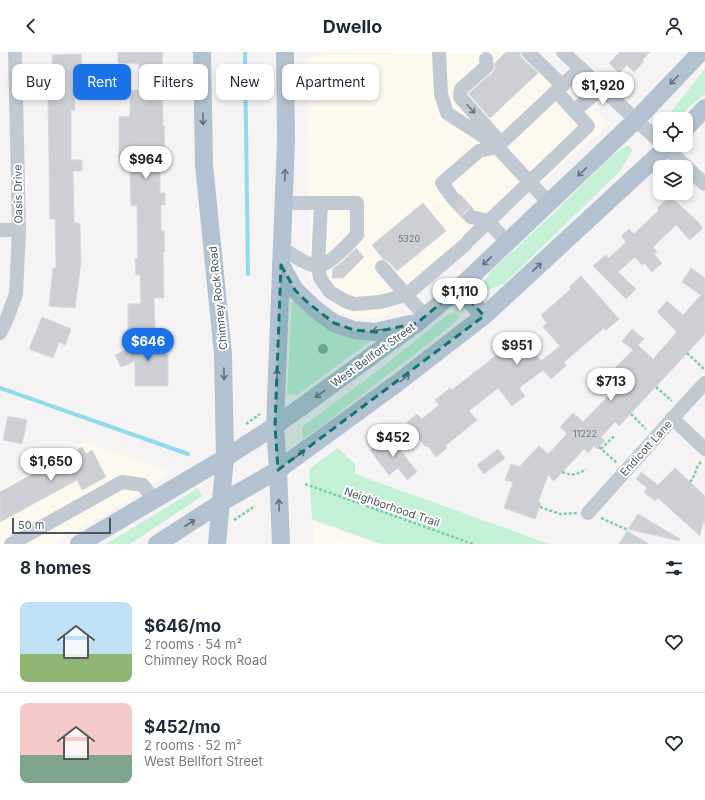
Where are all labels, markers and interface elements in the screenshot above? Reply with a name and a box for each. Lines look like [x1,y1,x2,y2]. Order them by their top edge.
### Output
icon: back [20,15,42,37]
icon: person [663,15,685,37]
text: Dwello [323,16,382,37]
chip: Buy [12,64,65,100]
chip: Rent [73,64,131,100]
chip: Filters [139,64,208,100]
chip: New [216,64,274,100]
chip: Apartment [282,64,379,100]
pin: $1,920 [570,72,636,106]
one-way arrow [669,75,679,85]
text: $1,920 [581,77,625,93]
one-way arrow [466,104,475,115]
one-way arrow [199,112,207,125]
map controls [653,112,693,200]
button: locate [653,112,693,152]
pin: $964 [122,146,170,180]
text: $964 [129,151,163,167]
button: layers [653,160,693,200]
street label: Oasis Drive [10,164,26,224]
one-way arrow [577,167,587,176]
one-way arrow [281,169,289,182]
house number: 5320 [398,233,420,244]
street label: Chimney Rock Road [206,245,230,351]
one-way arrow [482,256,492,266]
one-way arrow [532,263,542,272]
pin: $1,110 [427,278,493,312]
text: $1,110 [441,283,479,299]
street label: West Bellfort Street [328,320,418,390]
one-way arrow [372,327,385,334]
pin: $646 [124,328,172,362]
pin: $951 [493,332,541,366]
text: $646 [131,333,165,349]
text: $951 [502,337,532,353]
one-way arrow [220,367,228,380]
pin: $713 [587,368,635,402]
one-way arrow [273,369,281,382]
one-way arrow [400,373,411,382]
text: $713 [596,373,626,389]
one-way arrow [314,390,325,398]
street label: Endicott Lane [617,417,675,479]
pin: $452 [369,424,417,458]
house number: 11222 [573,428,597,439]
text: $452 [376,429,410,445]
pin: $1,650 [18,448,84,482]
one-way arrow [294,450,305,458]
text: $1,650 [29,453,73,469]
street label: Neighborhood Trail [342,484,442,530]
one-way arrow [276,499,283,512]
scale bar [12,516,111,535]
text: 50 m [18,518,44,532]
one-way arrow [184,519,195,527]
icon: filters [663,557,685,579]
text: 8 homes [20,558,91,578]
text: $646/mo [144,616,221,636]
icon: home [52,618,100,666]
icon: heart [663,631,685,653]
text: 2 rooms · 54 m² [144,636,242,652]
text: Chimney Rock Road [144,652,267,668]
text: $452/mo [144,717,221,737]
icon: home [52,719,100,767]
icon: heart [663,732,685,754]
text: 2 rooms · 52 m² [144,737,242,753]
text: West Bellfort Street [144,753,263,769]

